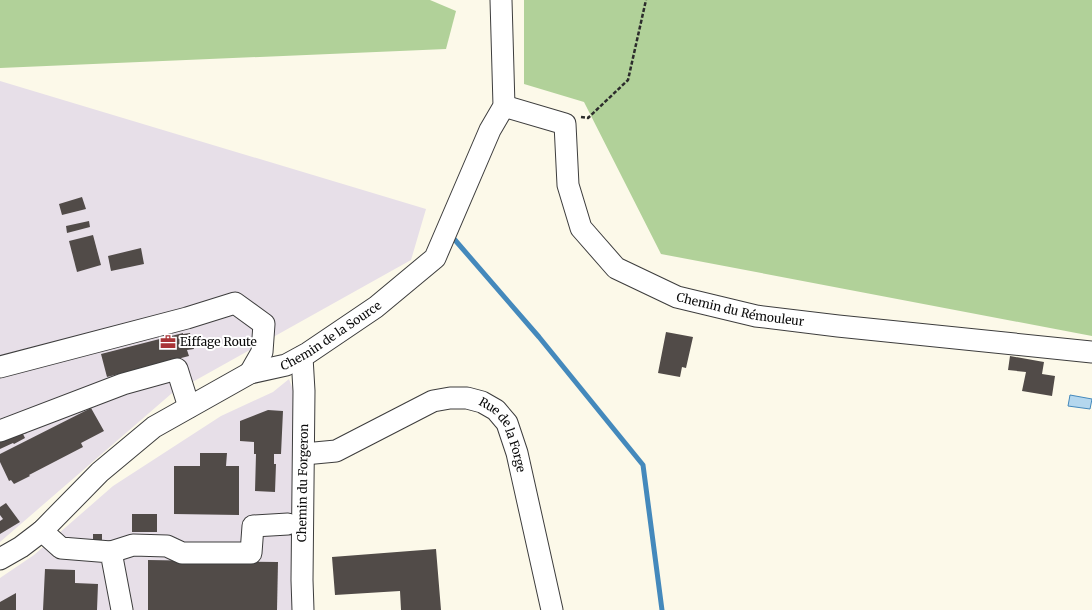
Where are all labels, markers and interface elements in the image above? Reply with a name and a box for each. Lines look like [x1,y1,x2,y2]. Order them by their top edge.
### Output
street label: Chemin du Rémouleur [675,289,806,329]
street label: Chemin de la Source [279,298,384,373]
office icon: Eiffage Route [159,333,177,351]
place label: Eiffage Route [180,334,257,349]
street label: Rue de la Forge [476,394,529,474]
street label: Chemin du Forgeron [294,424,311,542]

